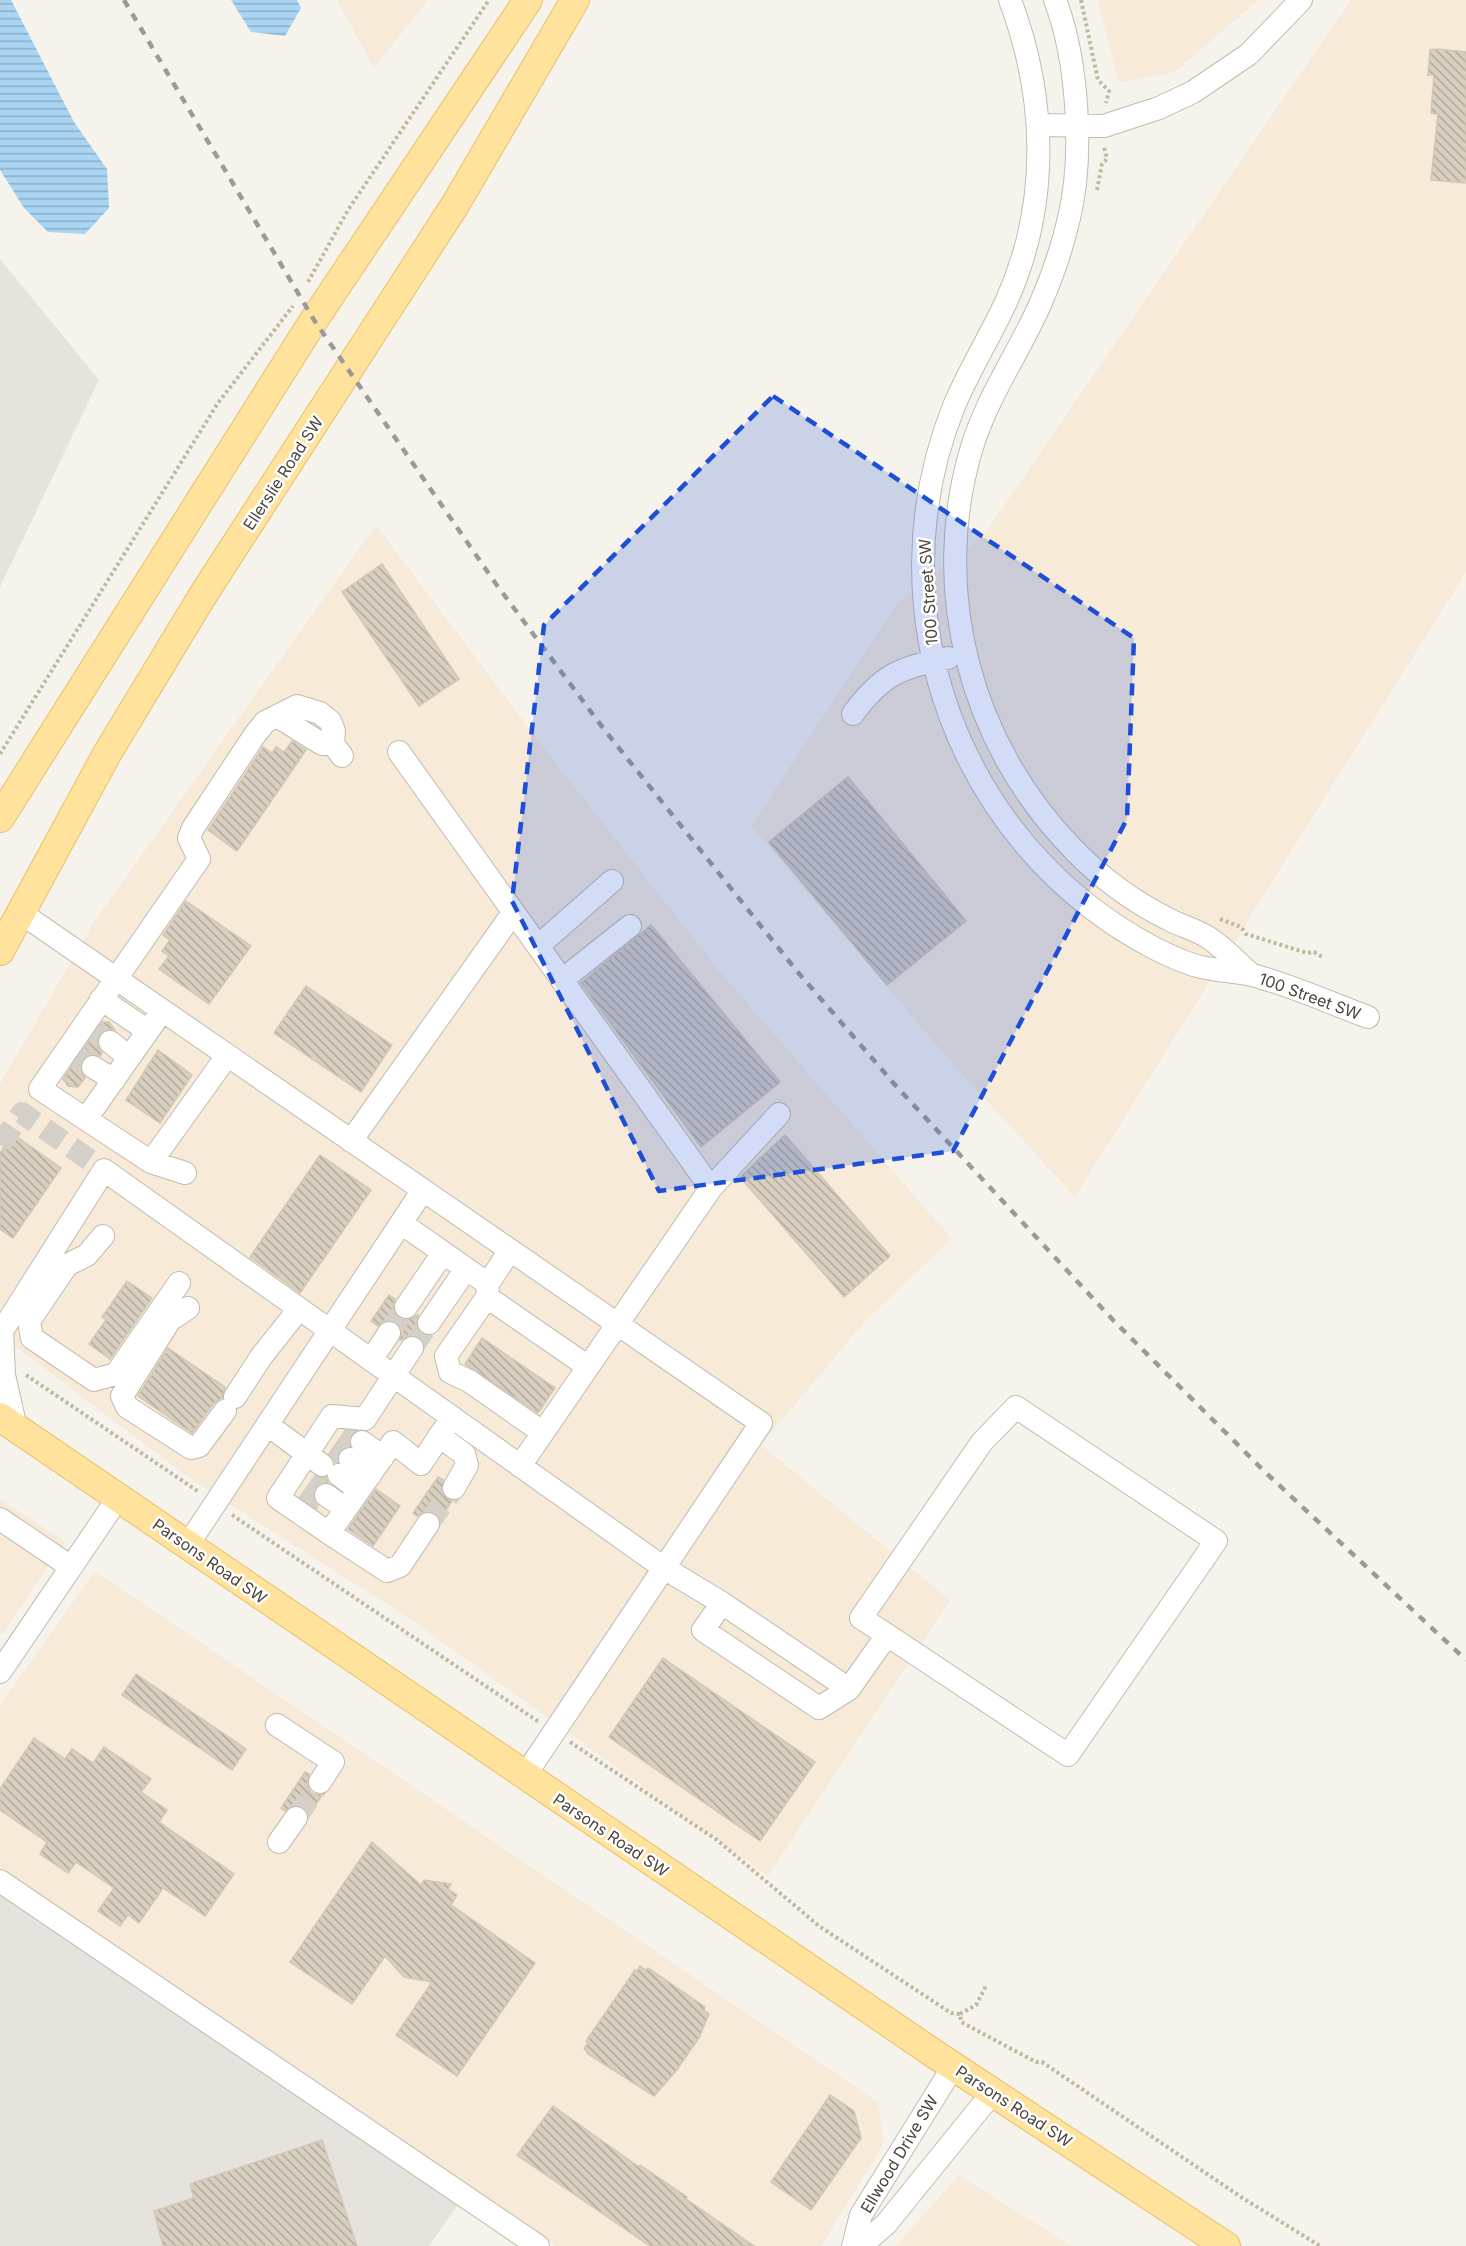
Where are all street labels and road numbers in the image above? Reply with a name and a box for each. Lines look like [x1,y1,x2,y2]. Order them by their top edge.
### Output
street label: Ellerslie Road SW [239,412,327,534]
street label: 100 Street SW [914,538,942,646]
street label: 100 Street SW [1256,968,1364,1024]
street label: Parsons Road SW [149,1514,271,1608]
street label: Parsons Road SW [550,1789,673,1881]
street label: Parsons Road SW [952,2061,1076,2151]
street label: Ellwood Drive SW [856,2091,942,2217]

